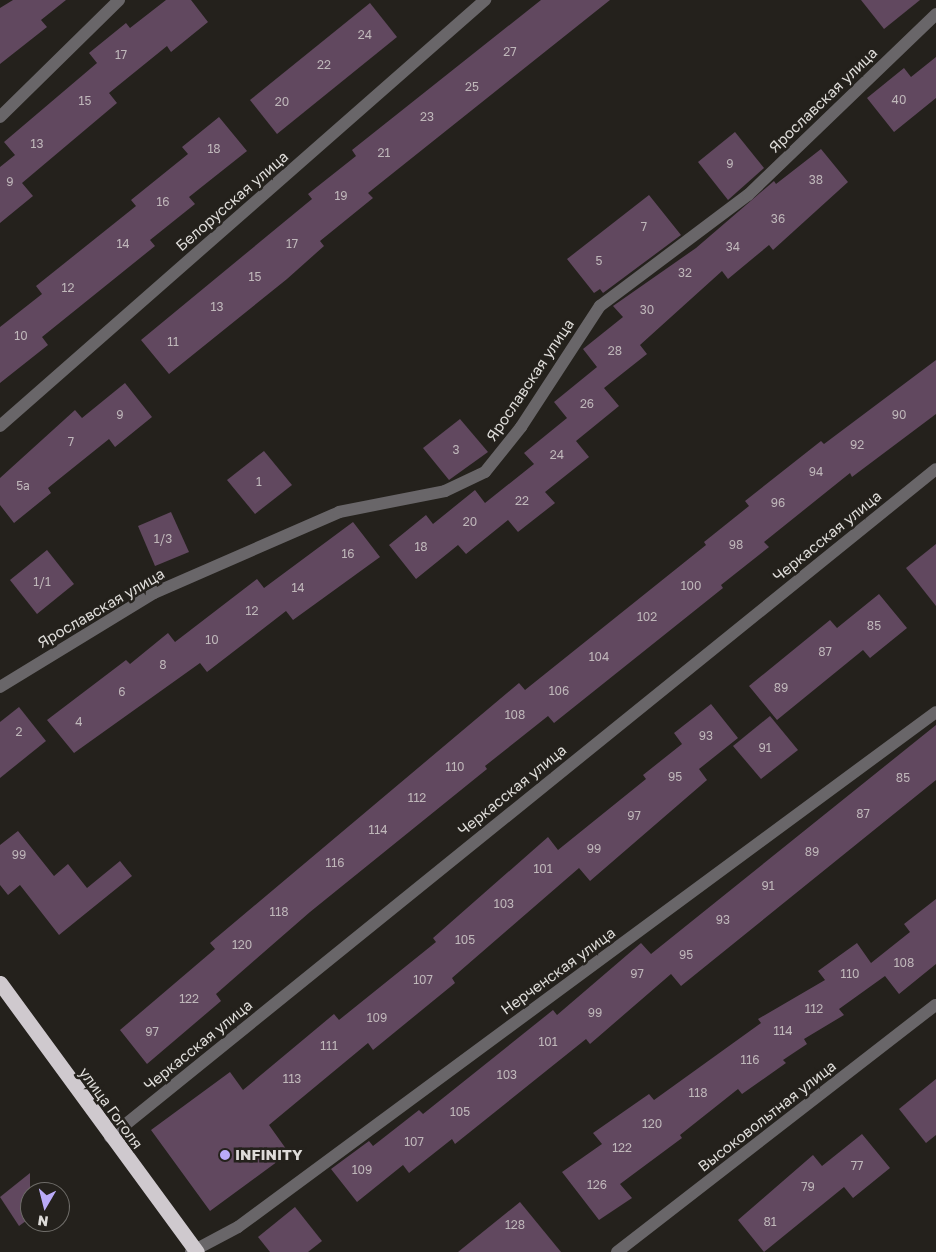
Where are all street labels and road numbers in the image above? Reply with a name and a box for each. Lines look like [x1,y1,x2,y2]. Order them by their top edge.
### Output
street label: Ярославская улица [765,44,881,156]
street label: Белорусская улица [172,147,292,255]
street label: Ярославская улица [482,315,578,445]
street label: Черкасская улица [769,487,885,585]
street label: Ярославская улица [34,564,168,652]
street label: Черкасская улица [454,741,570,839]
street label: Нерченская улица [497,923,619,1019]
street label: Черкасская улица [140,996,256,1094]
street label: Высоковольтная улица [694,1057,840,1175]
street label: улица Гоголя [75,1064,147,1152]

